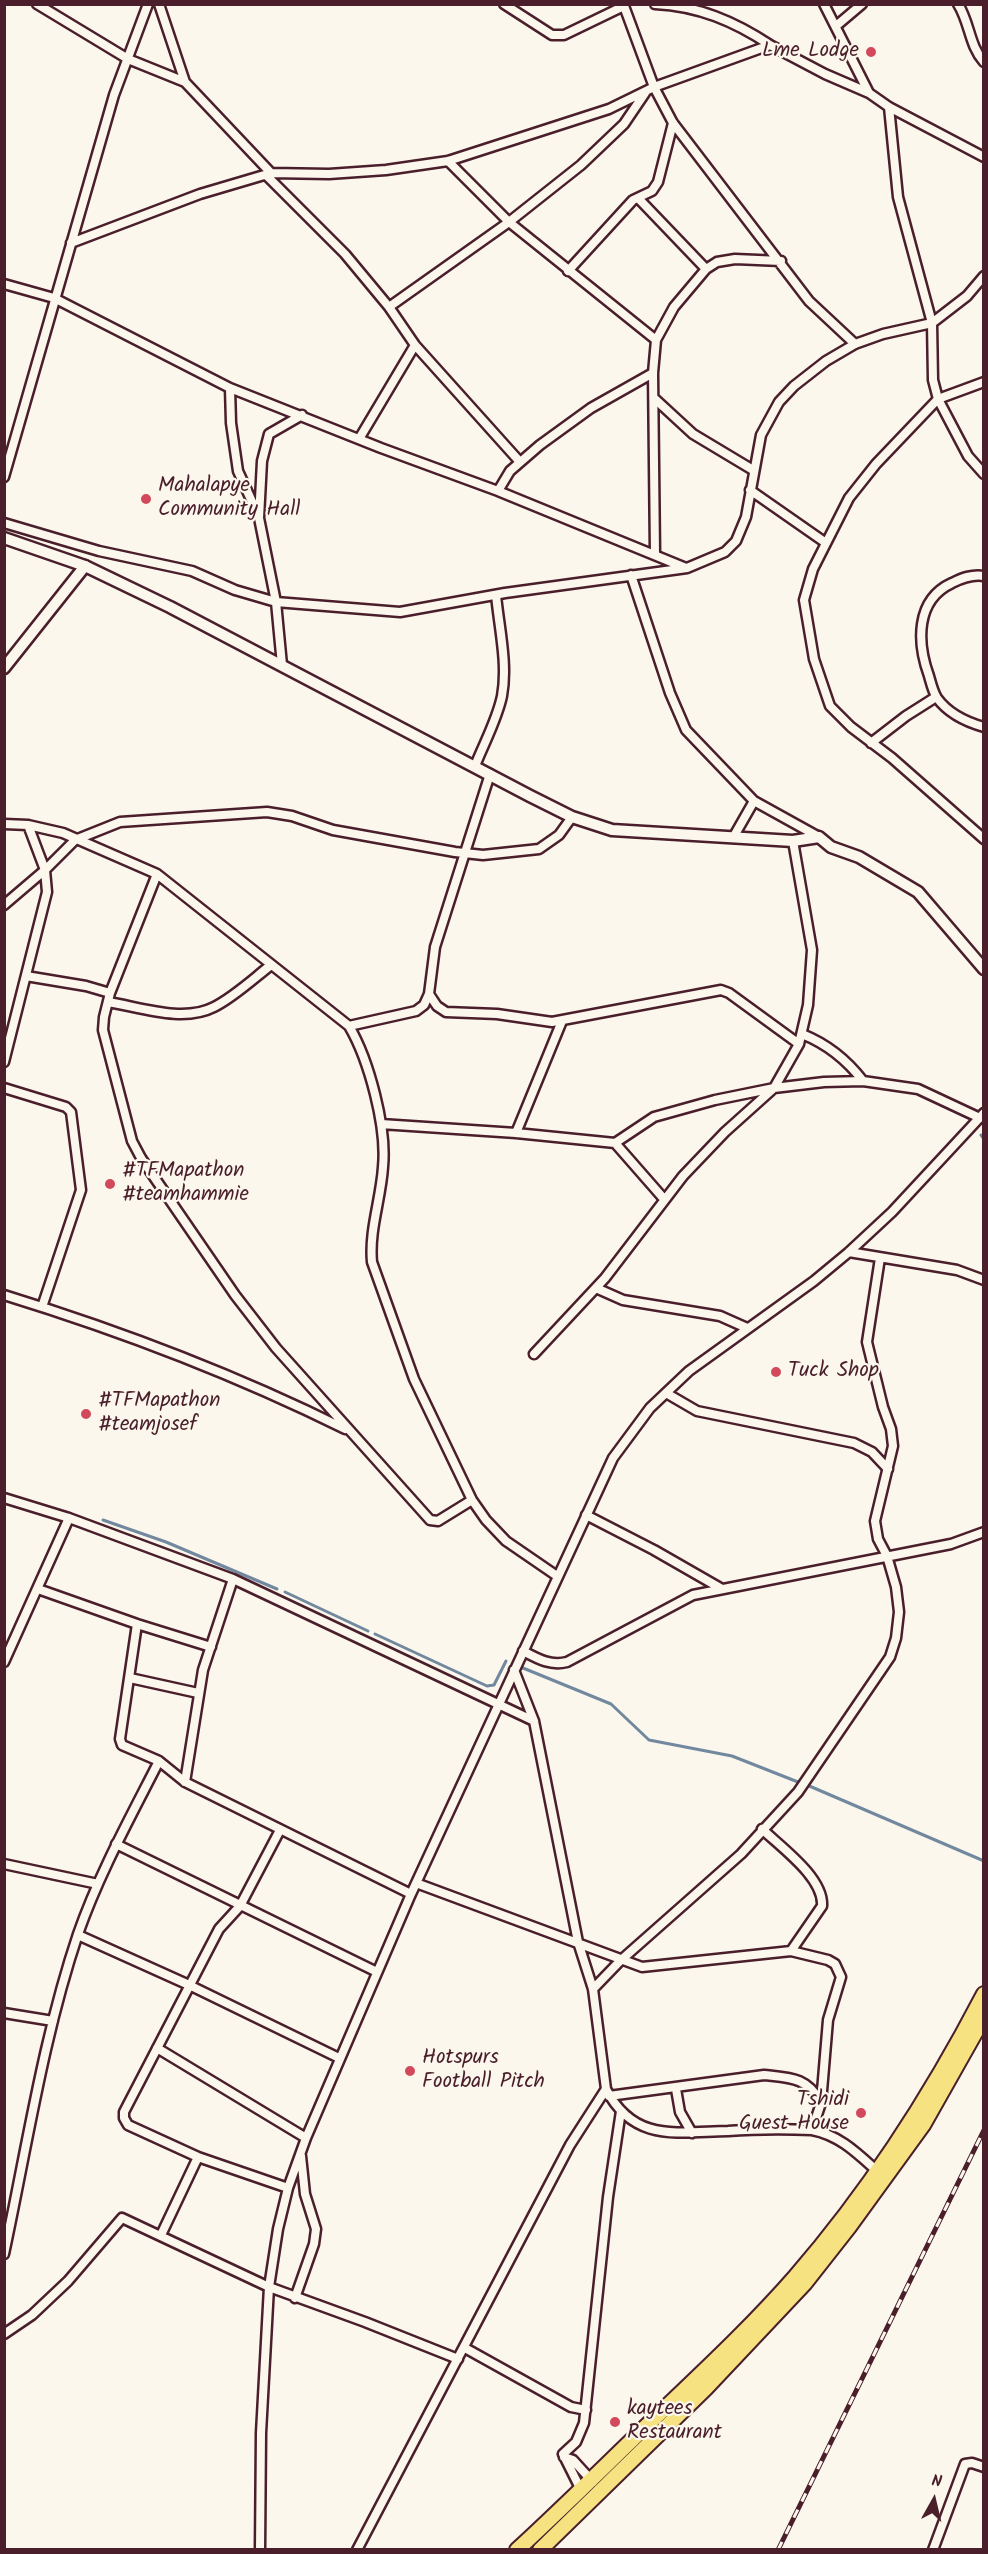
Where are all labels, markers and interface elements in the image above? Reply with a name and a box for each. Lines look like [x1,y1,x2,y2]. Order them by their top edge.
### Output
place label: Lme Lodge [762,39,859,65]
marker: Lme Lodge [864,45,878,59]
place label: Mahalapye Community Hall [158,474,300,524]
marker: Mahalapye Community Hall [139,492,153,506]
place label: #TFMapathon #teamhammie [122,1159,249,1209]
marker: #TFMapathon #teamhammie [103,1177,117,1191]
place label: Tuck Shop [788,1359,879,1385]
marker: Tuck Shop [769,1365,783,1379]
place label: #TFMapathon #teamjosef [98,1389,220,1439]
marker: #TFMapathon #teamjosef [79,1407,93,1421]
place label: Hotspurs Football Pitch [422,2046,545,2096]
marker: Hotspurs Football Pitch [403,2064,417,2078]
place label: Tshidi Guest House [739,2088,849,2138]
marker: Tshidi Guest House [854,2106,868,2120]
place label: kaytees Restaurant [627,2397,722,2447]
marker: kaytees Restaurant [608,2415,622,2429]
text: N [930,2469,943,2495]
north arrow [904,2470,964,2530]

